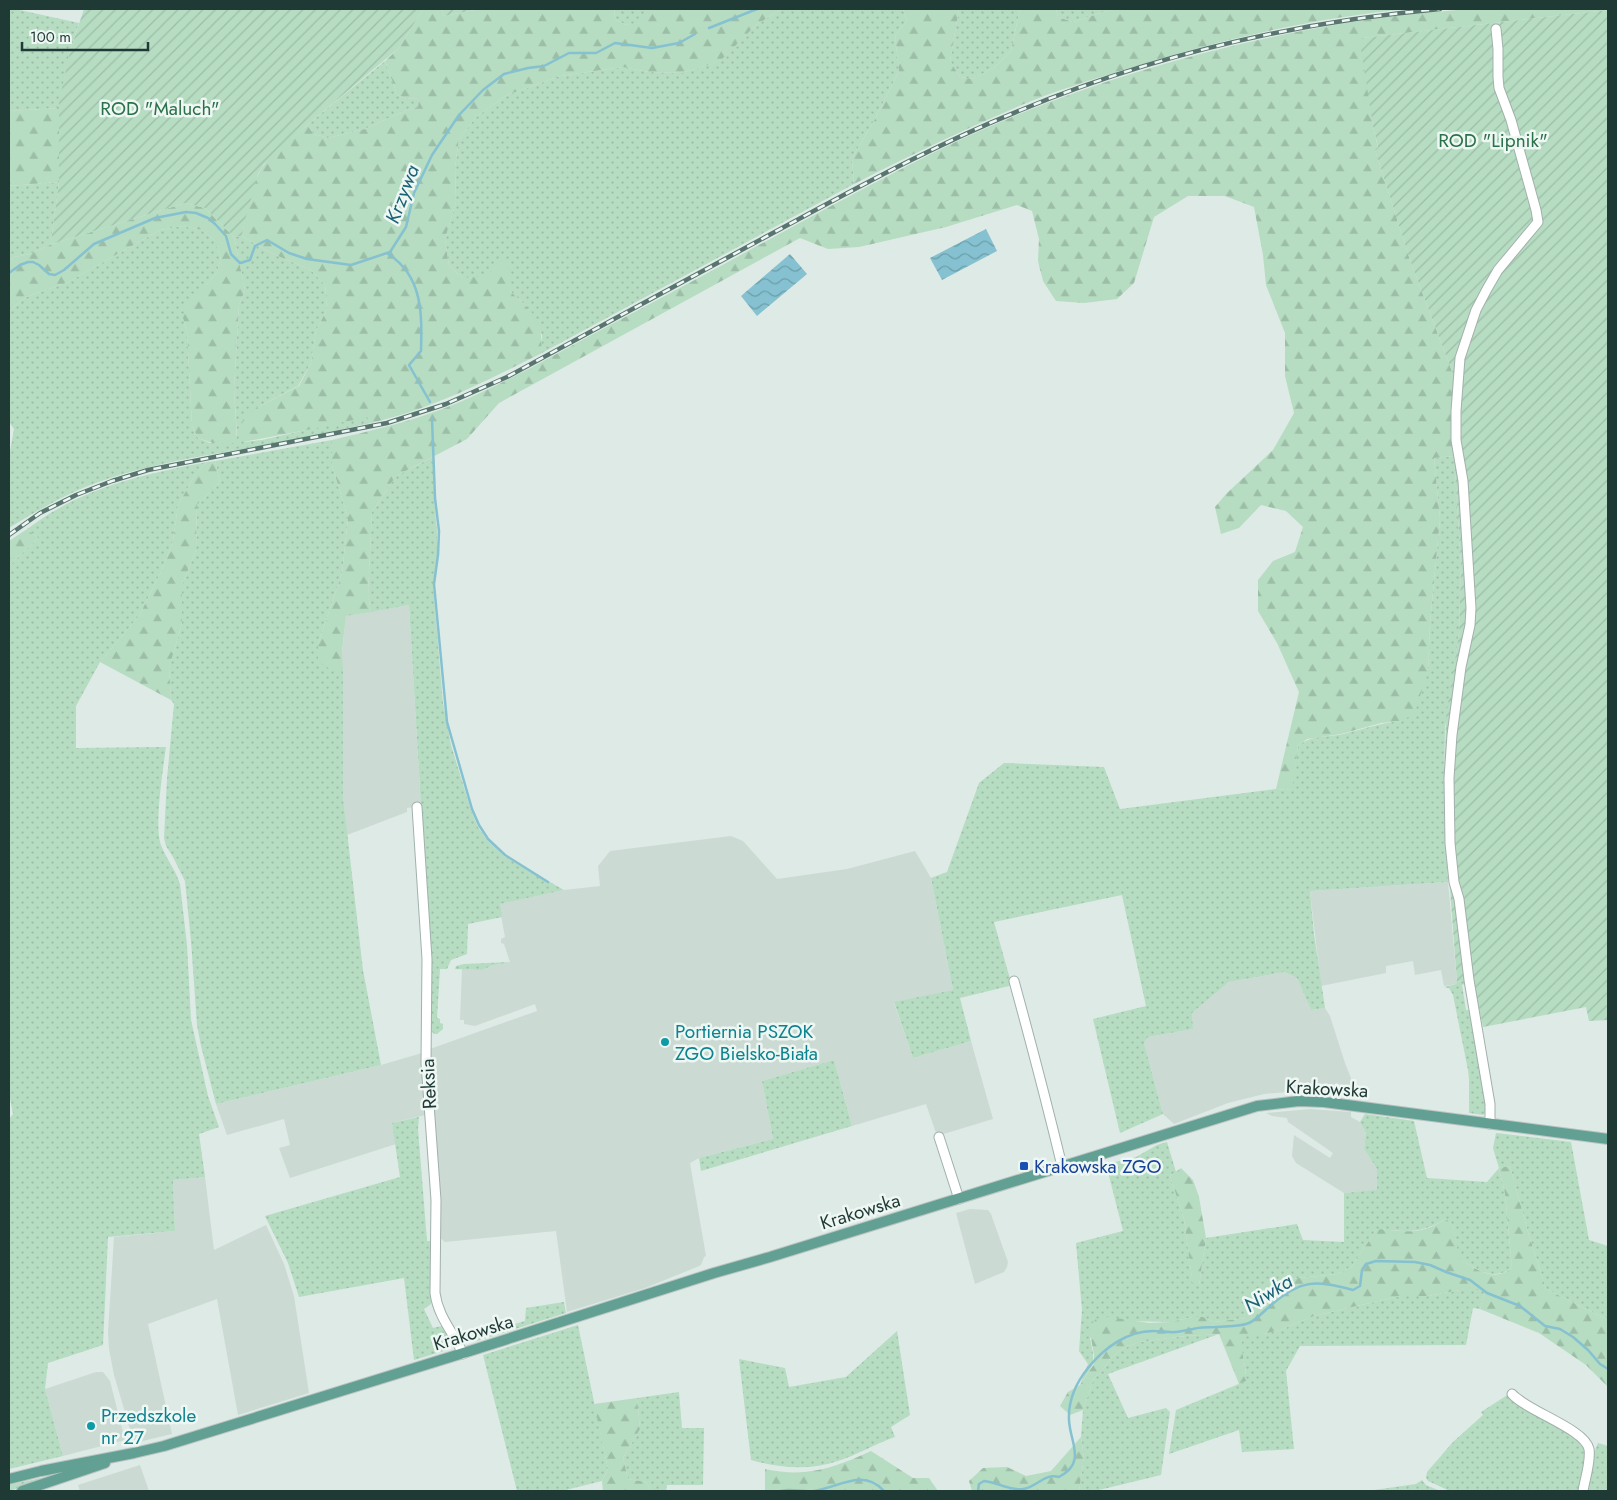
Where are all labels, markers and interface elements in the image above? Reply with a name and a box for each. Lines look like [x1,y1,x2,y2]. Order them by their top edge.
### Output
scale bar [22,20,149,52]
text: 100 m [30,26,71,48]
park label: ROD "Maluch" [100,95,220,122]
park label: ROD "Lipnik" [1438,127,1548,154]
water label: Krzywa [378,161,427,228]
place label: Portiernia PSZOK ZGO Bielsko-Biała [675,1018,818,1067]
marker: Portiernia PSZOK ZGO Bielsko-Biała [659,1036,671,1048]
street label: Reksia [414,1058,443,1110]
street label: Krakowska [1285,1073,1369,1104]
place label: Krakowska ZGO [1034,1153,1161,1180]
marker: Krakowska ZGO [1018,1160,1030,1172]
street label: Krakowska [817,1186,904,1236]
water label: Niwka [1238,1267,1298,1320]
street label: Krakowska [430,1307,517,1357]
place label: Przedszkole nr 27 [101,1402,196,1451]
marker: Przedszkole nr 27 [85,1420,97,1432]

